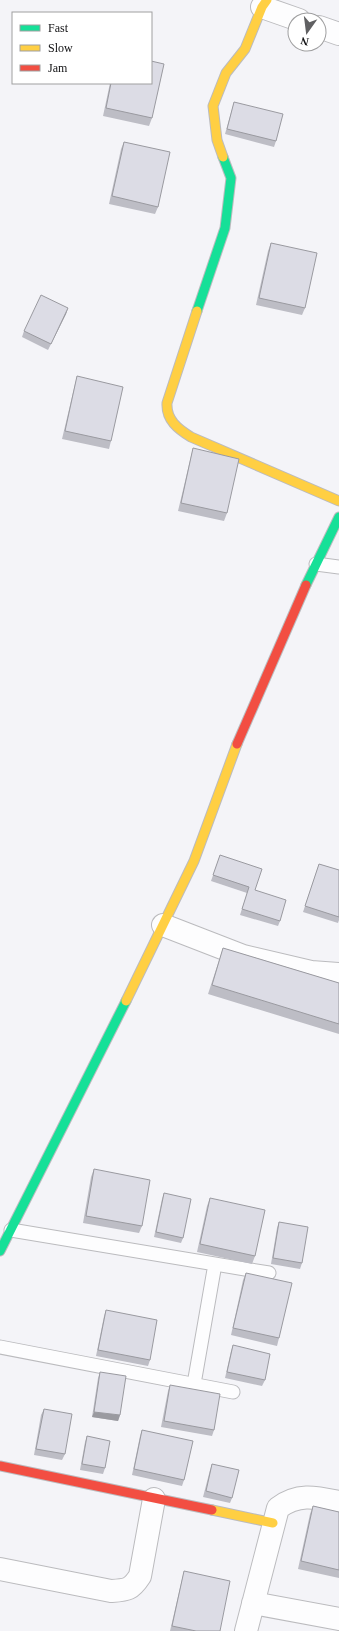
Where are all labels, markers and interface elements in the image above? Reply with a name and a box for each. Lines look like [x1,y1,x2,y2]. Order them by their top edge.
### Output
legend [12,12,152,84]
north arrow [287,12,327,52]
text: Fast [48,21,69,35]
text: N [299,35,310,48]
text: Slow [48,41,73,55]
text: Jam [48,61,68,75]

